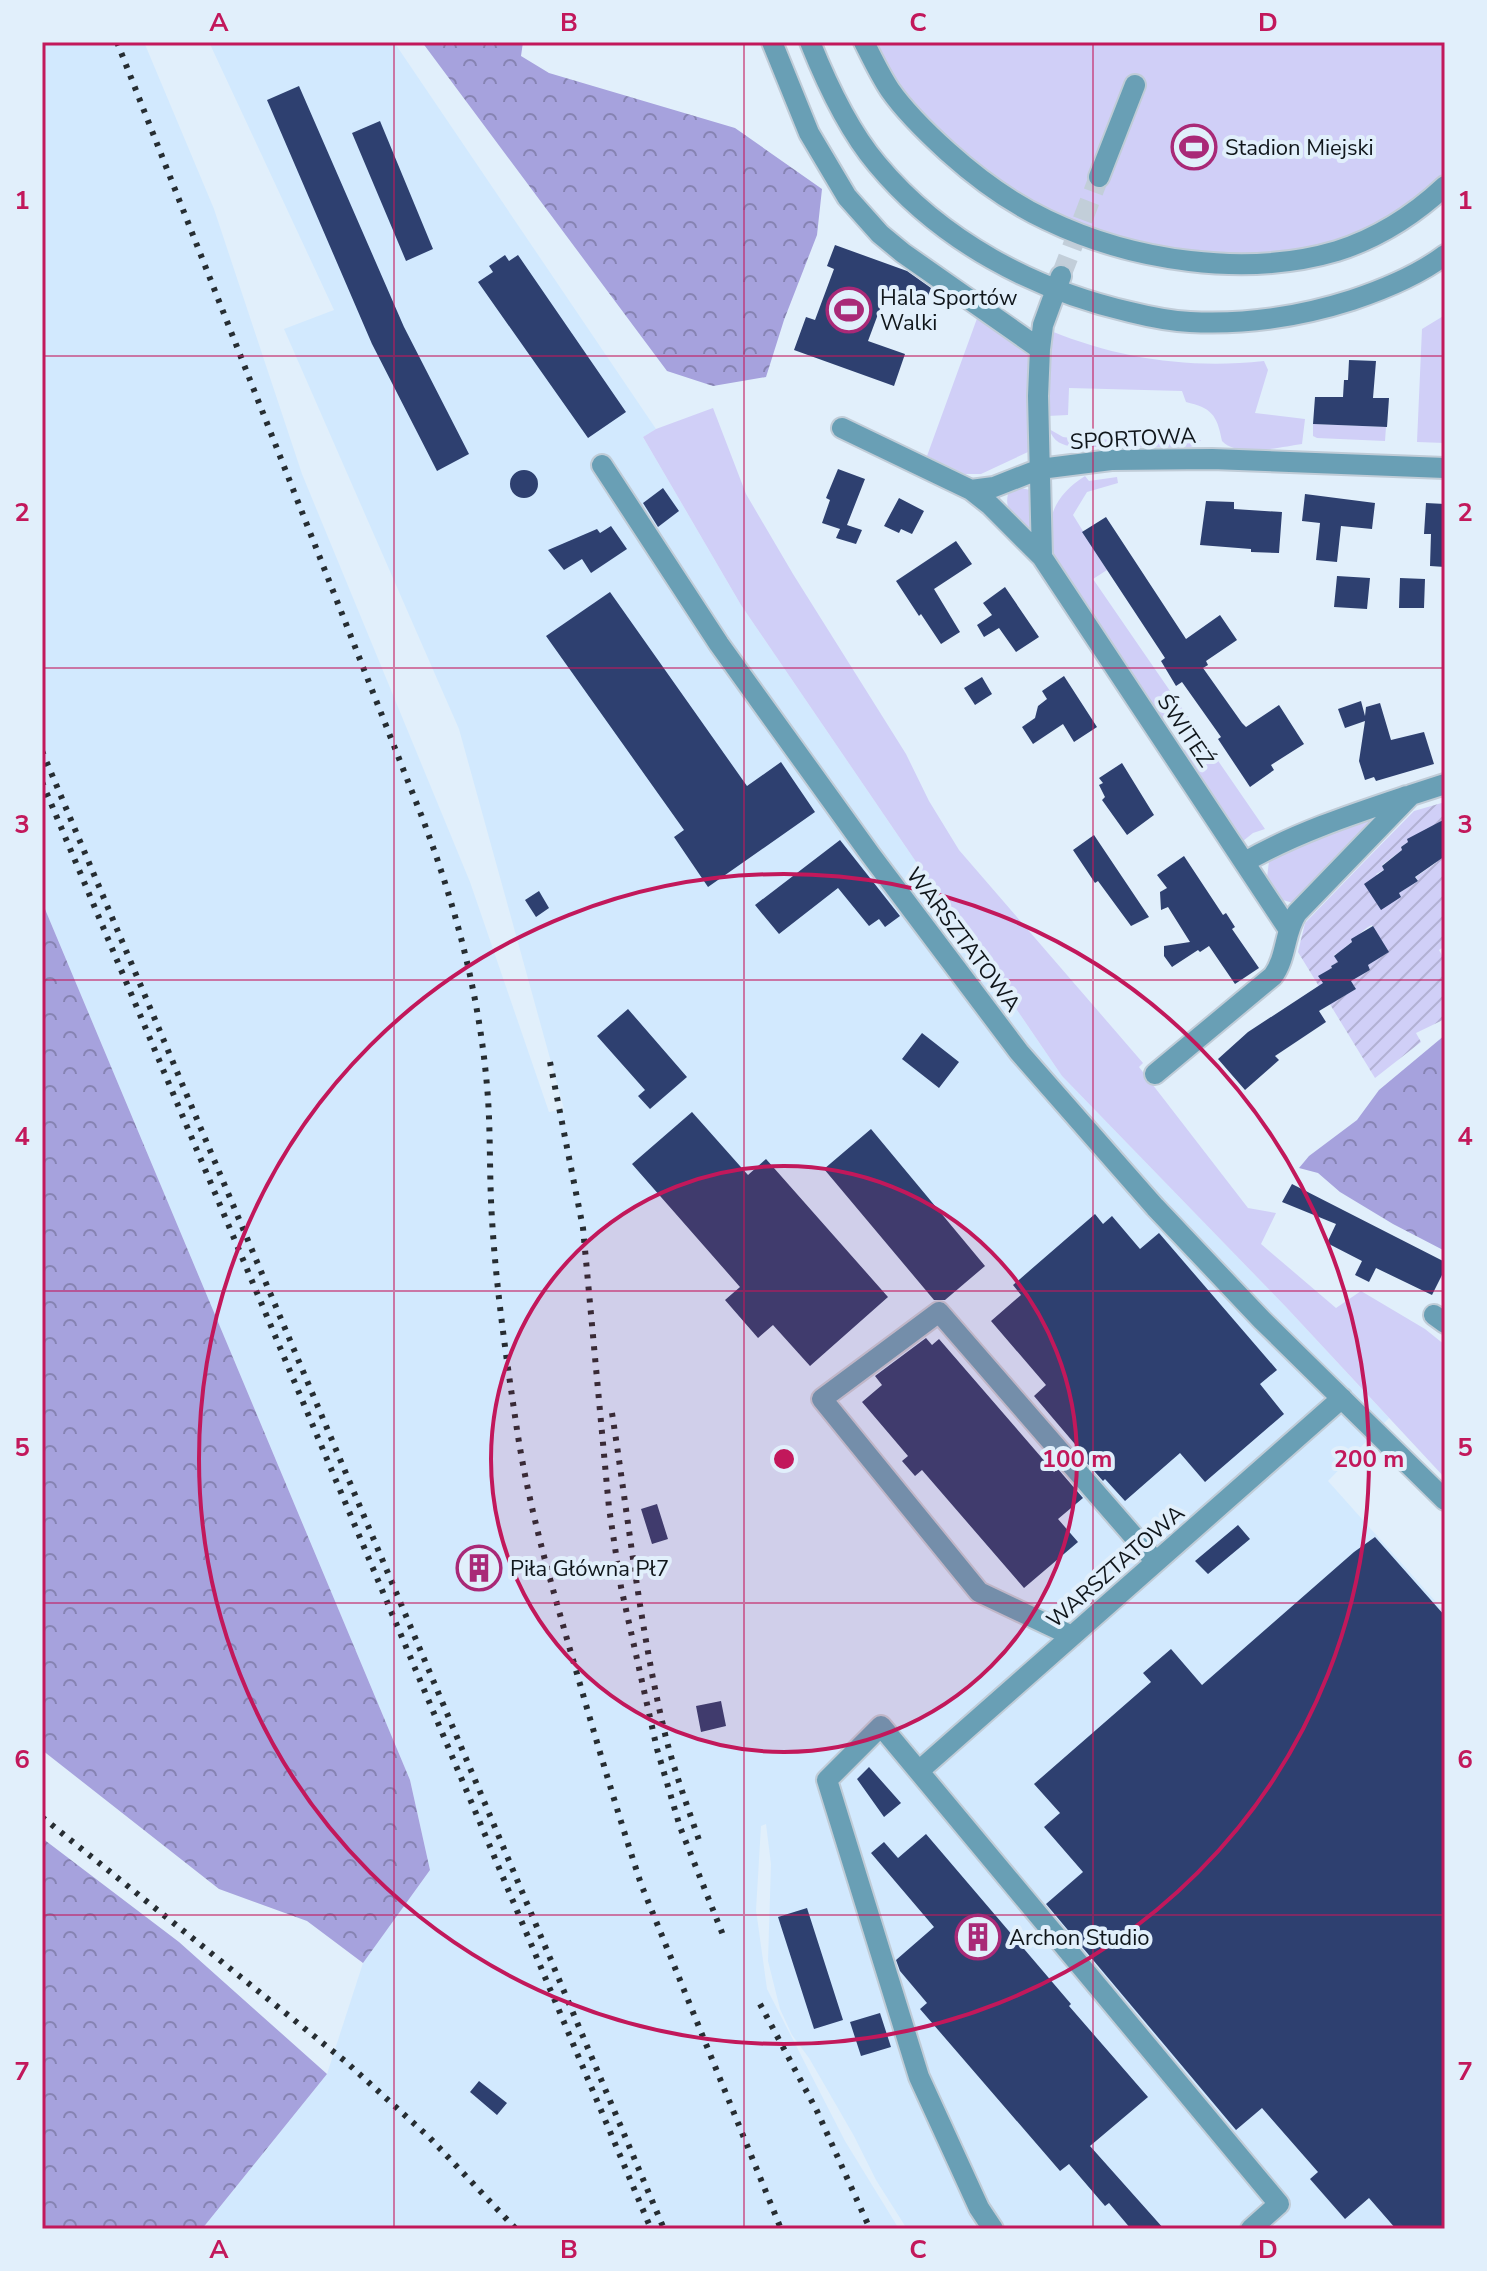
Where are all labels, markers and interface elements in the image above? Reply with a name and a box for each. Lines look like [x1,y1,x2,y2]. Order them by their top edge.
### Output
text: A [209,5,229,40]
text: B [560,5,578,40]
text: C [909,5,927,40]
text: D [1258,5,1278,40]
sports icon: Stadion Miejski [1170,123,1218,171]
place label: Stadion Miejski [1225,133,1374,163]
text: 1 [14,183,30,218]
text: 1 [1457,183,1473,218]
place label: Hala Sportów Walki [880,283,1017,338]
sports icon: Hala Sportów Walki [825,286,873,334]
street label: SPORTOWA [1069,421,1197,457]
text: 2 [14,495,30,530]
text: 2 [1457,495,1473,530]
street label: ŚWITEŹ [1150,688,1221,773]
text: 3 [14,807,30,842]
text: 3 [1457,807,1473,842]
street label: WARSZTATOWA [899,861,1027,1018]
text: 4 [14,1119,30,1154]
text: 4 [1457,1119,1473,1154]
text: 5 [14,1430,30,1465]
text: 5 [1457,1430,1473,1465]
text: 100 m [1042,1443,1112,1475]
text: 200 m [1334,1443,1404,1475]
centre of rings [770,1445,798,1473]
street label: WARSZTATOWA [1040,1498,1191,1635]
building icon: Piła Główna Pł7 [455,1544,503,1592]
place label: Piła Główna Pł7 [510,1554,669,1584]
text: 6 [14,1742,30,1777]
text: 6 [1457,1742,1473,1777]
building icon: Archon Studio [954,1913,1002,1961]
place label: Archon Studio [1009,1923,1150,1953]
text: 7 [14,2054,30,2089]
text: 7 [1457,2054,1473,2089]
text: A [209,2232,229,2267]
text: B [560,2232,578,2267]
text: C [909,2232,927,2267]
text: D [1258,2232,1278,2267]

